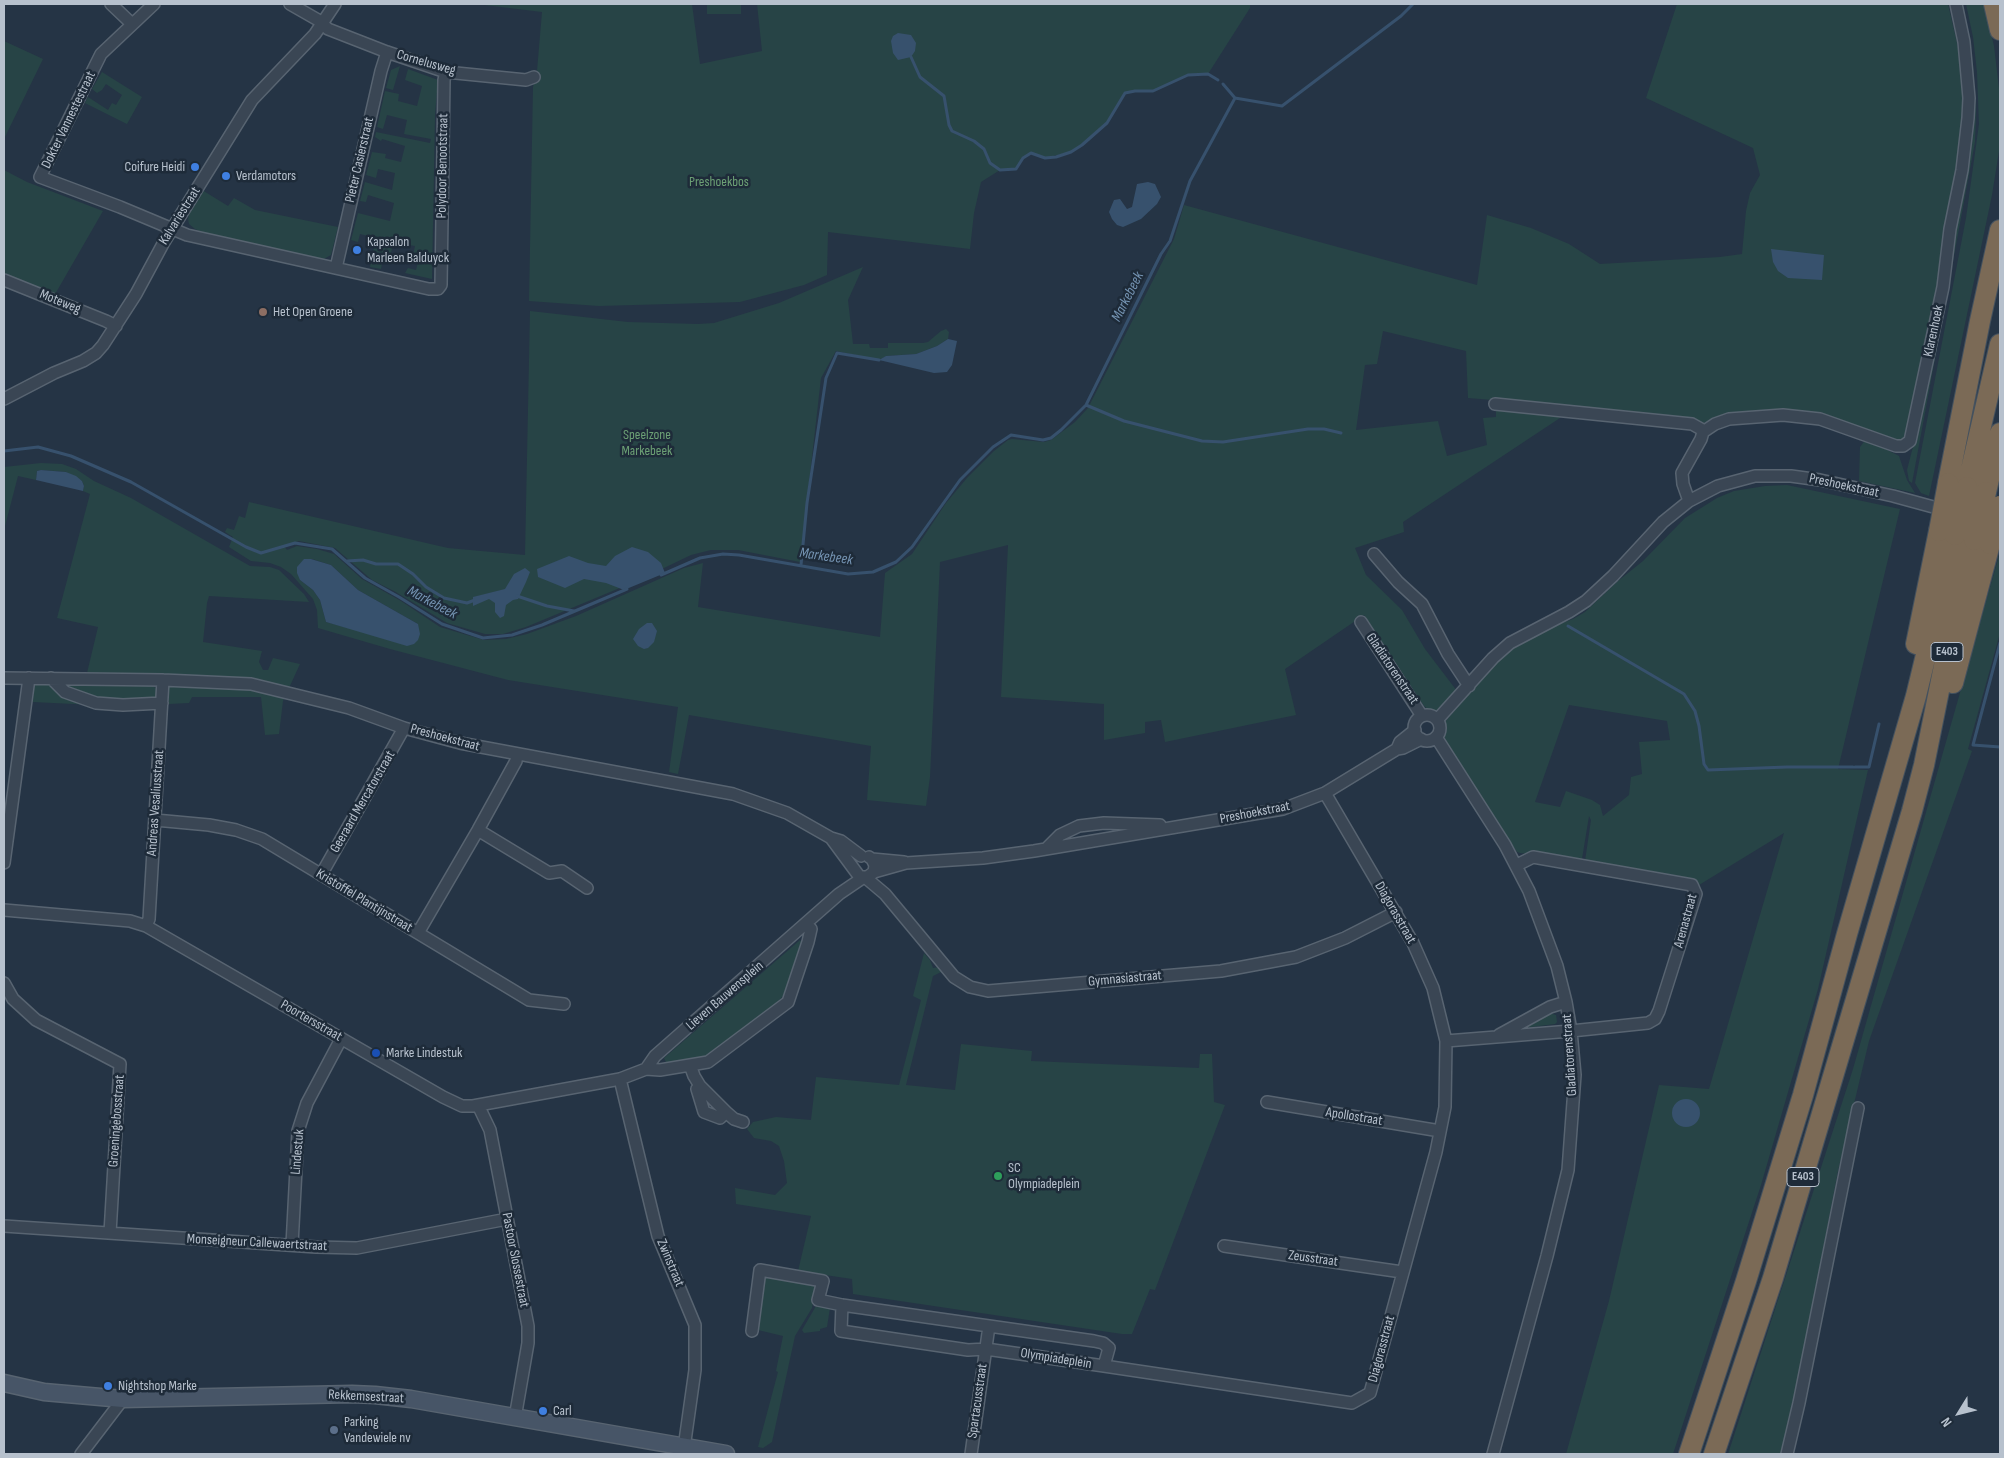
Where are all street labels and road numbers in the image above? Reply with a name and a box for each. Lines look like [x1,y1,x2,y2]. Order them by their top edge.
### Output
street label: Cornelusweg [395,47,457,79]
street label: Dokter Vannestestraat [38,69,100,171]
street label: Polydoor Benootstraat [434,113,452,219]
street label: Pieter Casierstraat [342,116,378,204]
street label: Kalvariestraat [156,184,204,248]
street label: Moteweg [37,286,83,318]
street label: Klarenhoek [1920,304,1948,358]
street label: Preshoekstraat [1807,470,1881,502]
street label: Gladiatorenstraat [1362,630,1422,708]
road number: E403 [1931,642,1963,662]
street label: Preshoekstraat [408,721,482,755]
street label: Geeraard Mercatorstraat [327,748,399,856]
street label: Andreas Vesaliusstraat [144,749,168,857]
street label: Preshoekstraat [1219,798,1291,828]
street label: Kristoffel Plantijnstraat [313,866,415,936]
street label: Diagorasstraat [1371,879,1419,947]
street label: Arenastraat [1671,892,1701,950]
street label: Lieven Bauwensplein [683,958,767,1034]
street label: Gymnasiastraat [1088,967,1162,991]
street label: Poortersstraat [277,997,345,1045]
street label: Gladiatorenstraat [1559,1013,1581,1097]
street label: Groeningebosstraat [105,1074,129,1168]
street label: Apollostraat [1325,1104,1383,1130]
street label: Lindestuk [288,1128,308,1176]
road number: E403 [1787,1168,1819,1186]
street label: Pastoor Slossestraat [498,1211,532,1309]
street label: Monseigneur Callewaertstraat [186,1231,328,1255]
street label: Zwinstraat [652,1237,688,1289]
street label: Zeusstraat [1287,1247,1339,1271]
street label: Diagorasstraat [1365,1314,1399,1384]
street label: Olympiadeplein [1019,1345,1093,1373]
street label: Spartacusstraat [964,1362,992,1440]
street label: Rekkemsestraat [328,1387,404,1407]

